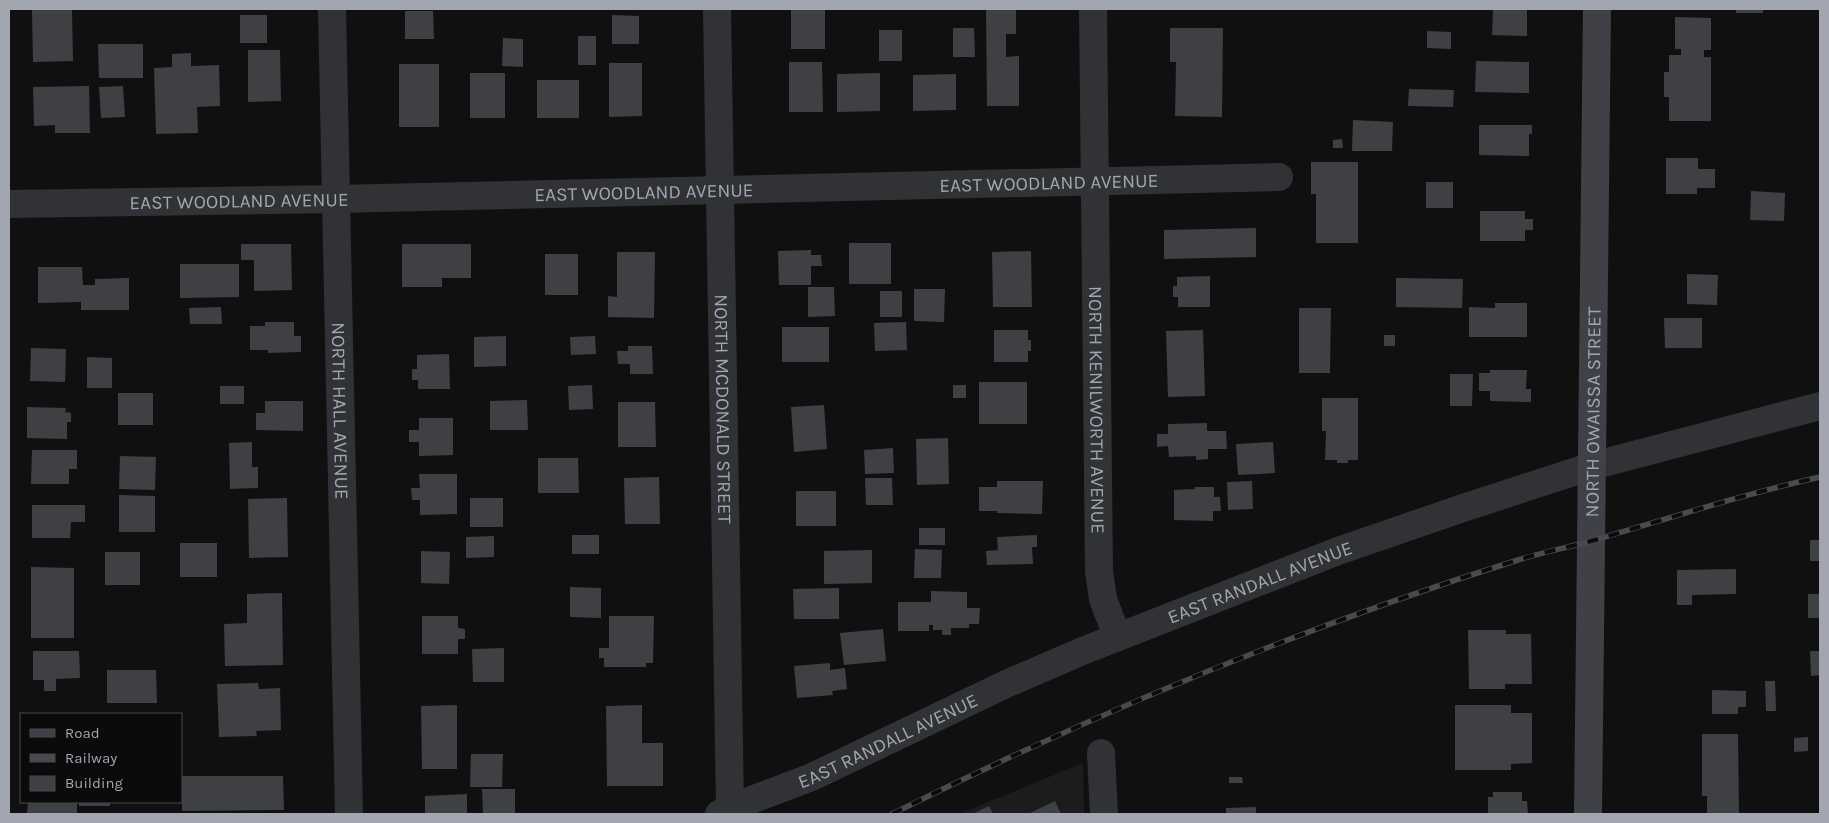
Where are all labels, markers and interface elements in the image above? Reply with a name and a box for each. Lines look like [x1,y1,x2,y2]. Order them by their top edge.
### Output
street label: EAST WOODLAND AVENUE [939,170,1159,197]
street label: EAST WOODLAND AVENUE [534,179,754,206]
street label: EAST WOODLAND AVENUE [129,189,349,214]
street label: NORTH KENILWORTH AVENUE [1084,286,1109,534]
street label: NORTH MCDONALD STREET [710,294,735,524]
street label: NORTH OWAISSA STREET [1581,306,1606,517]
street label: NORTH HALL AVENUE [327,322,352,500]
street label: EAST RANDALL AVENUE [1165,537,1355,629]
street label: EAST RANDALL AVENUE [795,689,981,793]
legend [20,713,182,803]
text: Road [65,724,100,742]
text: Railway [65,749,117,767]
text: Building [65,774,123,792]

